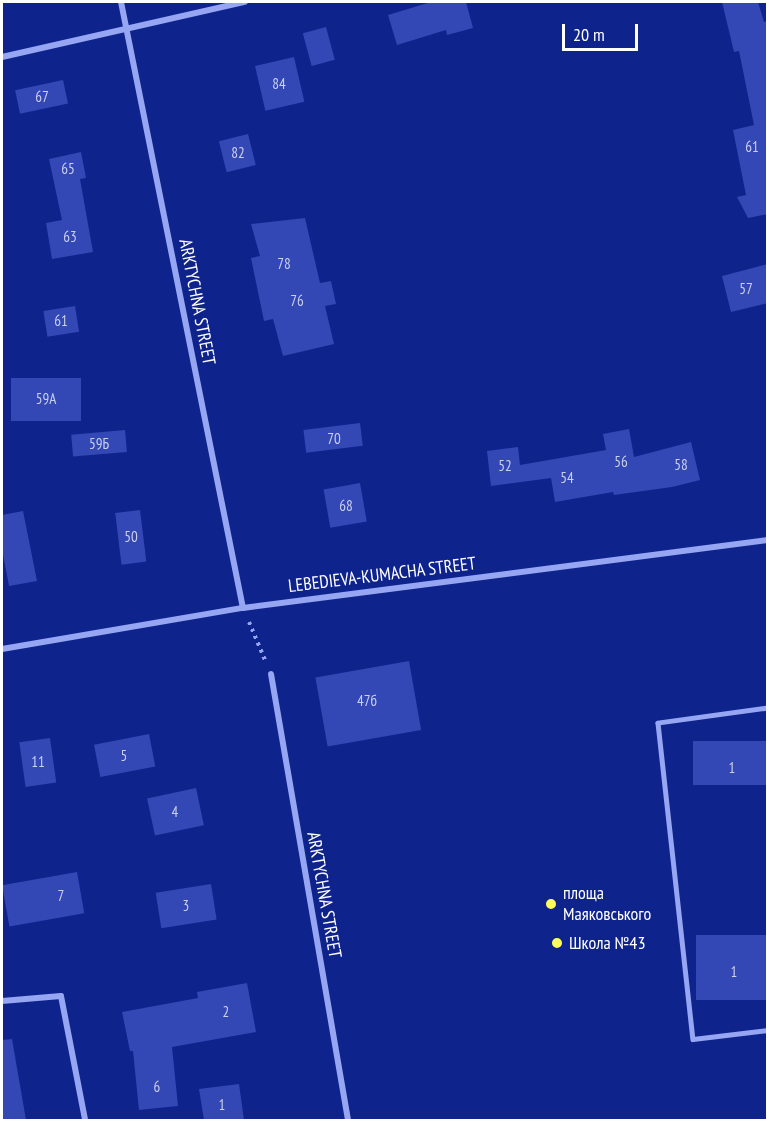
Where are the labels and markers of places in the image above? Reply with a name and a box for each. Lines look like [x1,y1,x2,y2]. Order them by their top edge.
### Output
place label: площа Маяковського [563,883,651,926]
marker: площа Маяковського [544,897,558,911]
place label: Школа №43 [569,932,646,954]
marker: Школа №43 [550,936,564,950]

